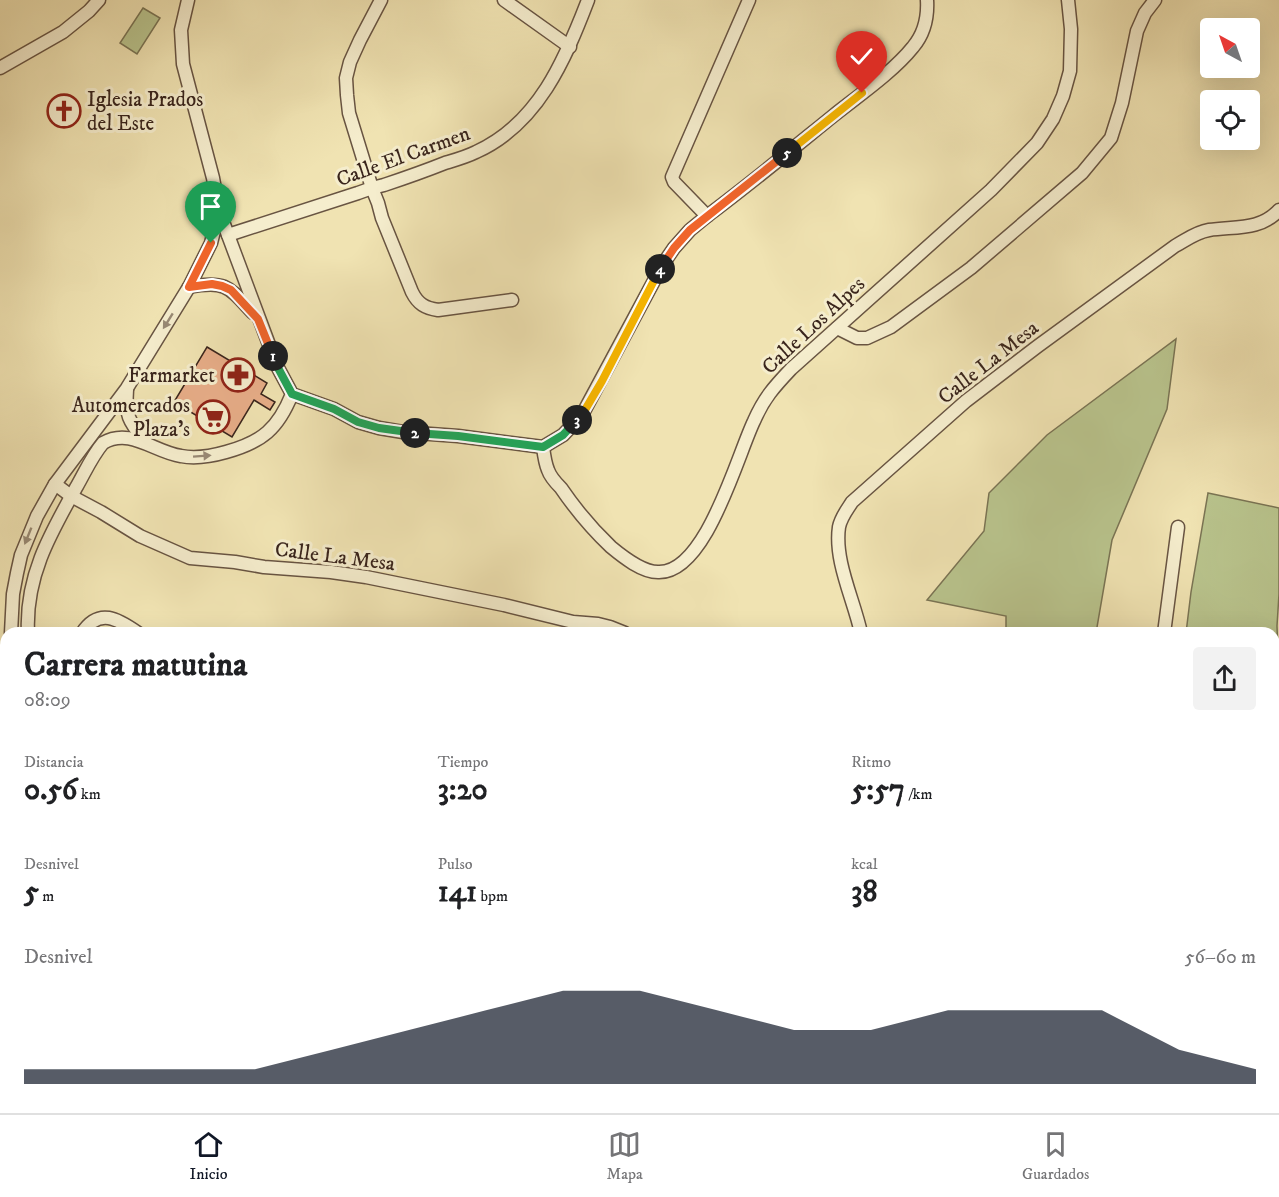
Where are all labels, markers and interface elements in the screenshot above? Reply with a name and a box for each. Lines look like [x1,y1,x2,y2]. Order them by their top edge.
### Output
north arrow [1200,18,1260,78]
map controls [1200,18,1260,150]
pin [836,31,887,93]
icon: check [845,40,878,73]
place label: Iglesia Prados del Este [87,87,203,137]
button: locate [1200,90,1260,150]
church icon: Iglesia Prados del Este [46,93,82,129]
street label: Calle El Carmen [333,121,474,193]
pin: 5 [772,138,802,168]
text: 5 [783,143,791,163]
pin [185,181,236,243]
icon: arrive [194,190,227,223]
pin: 4 [645,254,675,284]
text: 4 [655,259,665,279]
street label: Calle Los Alpes [757,271,871,380]
one-way arrow [163,313,174,329]
street label: Calle La Mesa [933,315,1044,410]
pin: 1 [258,341,288,371]
text: 1 [270,346,276,366]
pharmacy icon: Farmarket [220,357,256,393]
place label: Farmarket [128,363,215,389]
place label: Automercados Plaza's [72,393,190,443]
supermarket icon: Automercados Plaza's [195,399,231,435]
pin: 3 [562,405,592,435]
text: 3 [574,410,580,430]
pin: 2 [400,418,430,448]
text: 2 [411,423,419,443]
one-way arrow [192,452,211,461]
one-way arrow [23,527,33,545]
street label: Calle La Mesa [273,537,396,577]
text: Carrera matutina [24,645,247,686]
button: share [1193,647,1256,710]
text: 08:09 [24,688,71,713]
text: Distancia [24,752,83,772]
text: Tiempo [438,752,488,772]
text: Ritmo [851,752,891,772]
text: 0.56 [24,772,77,809]
text: 3:20 [438,772,488,809]
text: 5:57 [851,772,905,809]
text: km [77,784,101,804]
text: /km [905,784,933,804]
text: Desnivel [24,854,79,874]
text: Pulso [438,854,473,874]
text: kcal [851,854,878,874]
text: 5 [24,874,39,911]
text: 141 [438,874,477,911]
text: 38 [851,874,878,911]
text: m [39,886,54,906]
text: bpm [477,886,508,906]
text: Desnivel [24,945,93,970]
text: 56–60 m [1185,945,1256,970]
tab: Inicio [190,1128,227,1184]
tab: Mapa [607,1128,643,1184]
tab: Guardados [1022,1128,1089,1184]

